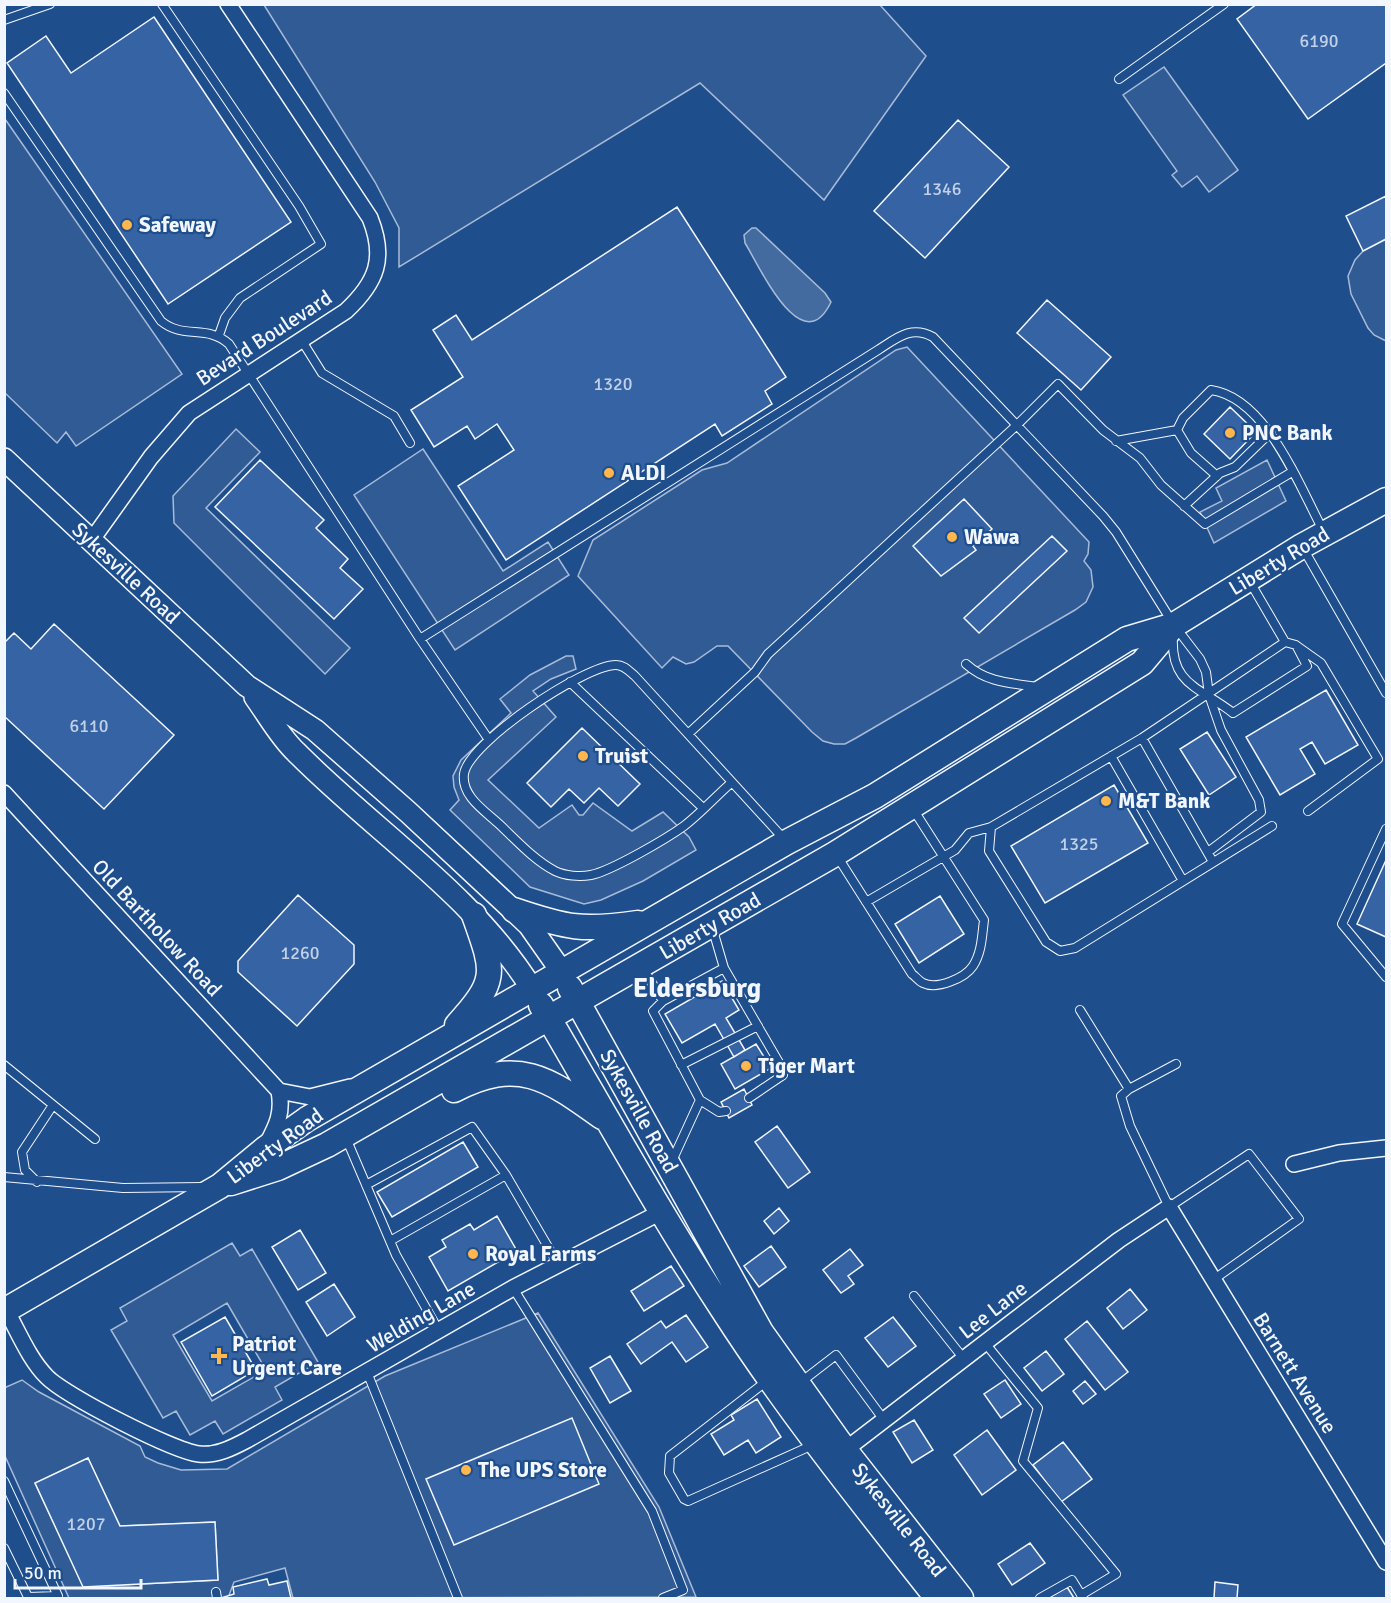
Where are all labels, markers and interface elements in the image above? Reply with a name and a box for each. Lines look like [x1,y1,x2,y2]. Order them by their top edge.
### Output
house number: 6190 [1300,30,1338,52]
house number: 1346 [923,178,961,200]
place label: Safeway [139,212,217,238]
marker: Safeway [120,218,134,232]
street label: Bevard Boulevard [191,284,337,392]
house number: 1320 [594,373,632,395]
place label: PNC Bank [1242,420,1333,446]
marker: PNC Bank [1223,426,1237,440]
place label: ALDI [621,460,666,486]
marker: ALDI [602,466,616,480]
street label: Sykesville Road [67,516,185,630]
street label: Liberty Road [1224,521,1334,601]
place label: Wawa [964,524,1020,550]
marker: Wawa [945,530,959,544]
house number: 6110 [70,715,108,737]
place label: Truist [595,743,648,769]
marker: Truist [576,749,590,763]
place label: M&T Bank [1118,788,1210,814]
marker: M&T Bank [1099,794,1113,808]
house number: 1325 [1060,833,1098,855]
street label: Old Bartholow Road [87,854,227,1002]
street label: Liberty Road [655,887,765,965]
house number: 1260 [281,942,319,964]
district label: Eldersburg [633,972,761,1005]
street label: Sykesville Road [594,1044,684,1178]
place label: Tiger Mart [758,1053,855,1079]
marker: Tiger Mart [739,1059,753,1073]
street label: Liberty Road [222,1102,328,1190]
place label: Royal Farms [485,1241,596,1267]
marker: Royal Farms [466,1247,480,1261]
street label: Lee Lane [954,1275,1032,1345]
street label: Welding Lane [362,1276,480,1358]
street label: Barnett Avenue [1247,1308,1343,1438]
place label: Patriot Urgent Care [232,1331,342,1381]
marker: Patriot Urgent Care [210,1347,228,1365]
place label: The UPS Store [478,1457,607,1483]
street label: Sykesville Road [846,1458,952,1582]
marker: The UPS Store [459,1463,473,1477]
house number: 1207 [67,1513,105,1535]
scale bar [15,1552,141,1590]
text: 50 m [24,1562,62,1584]

